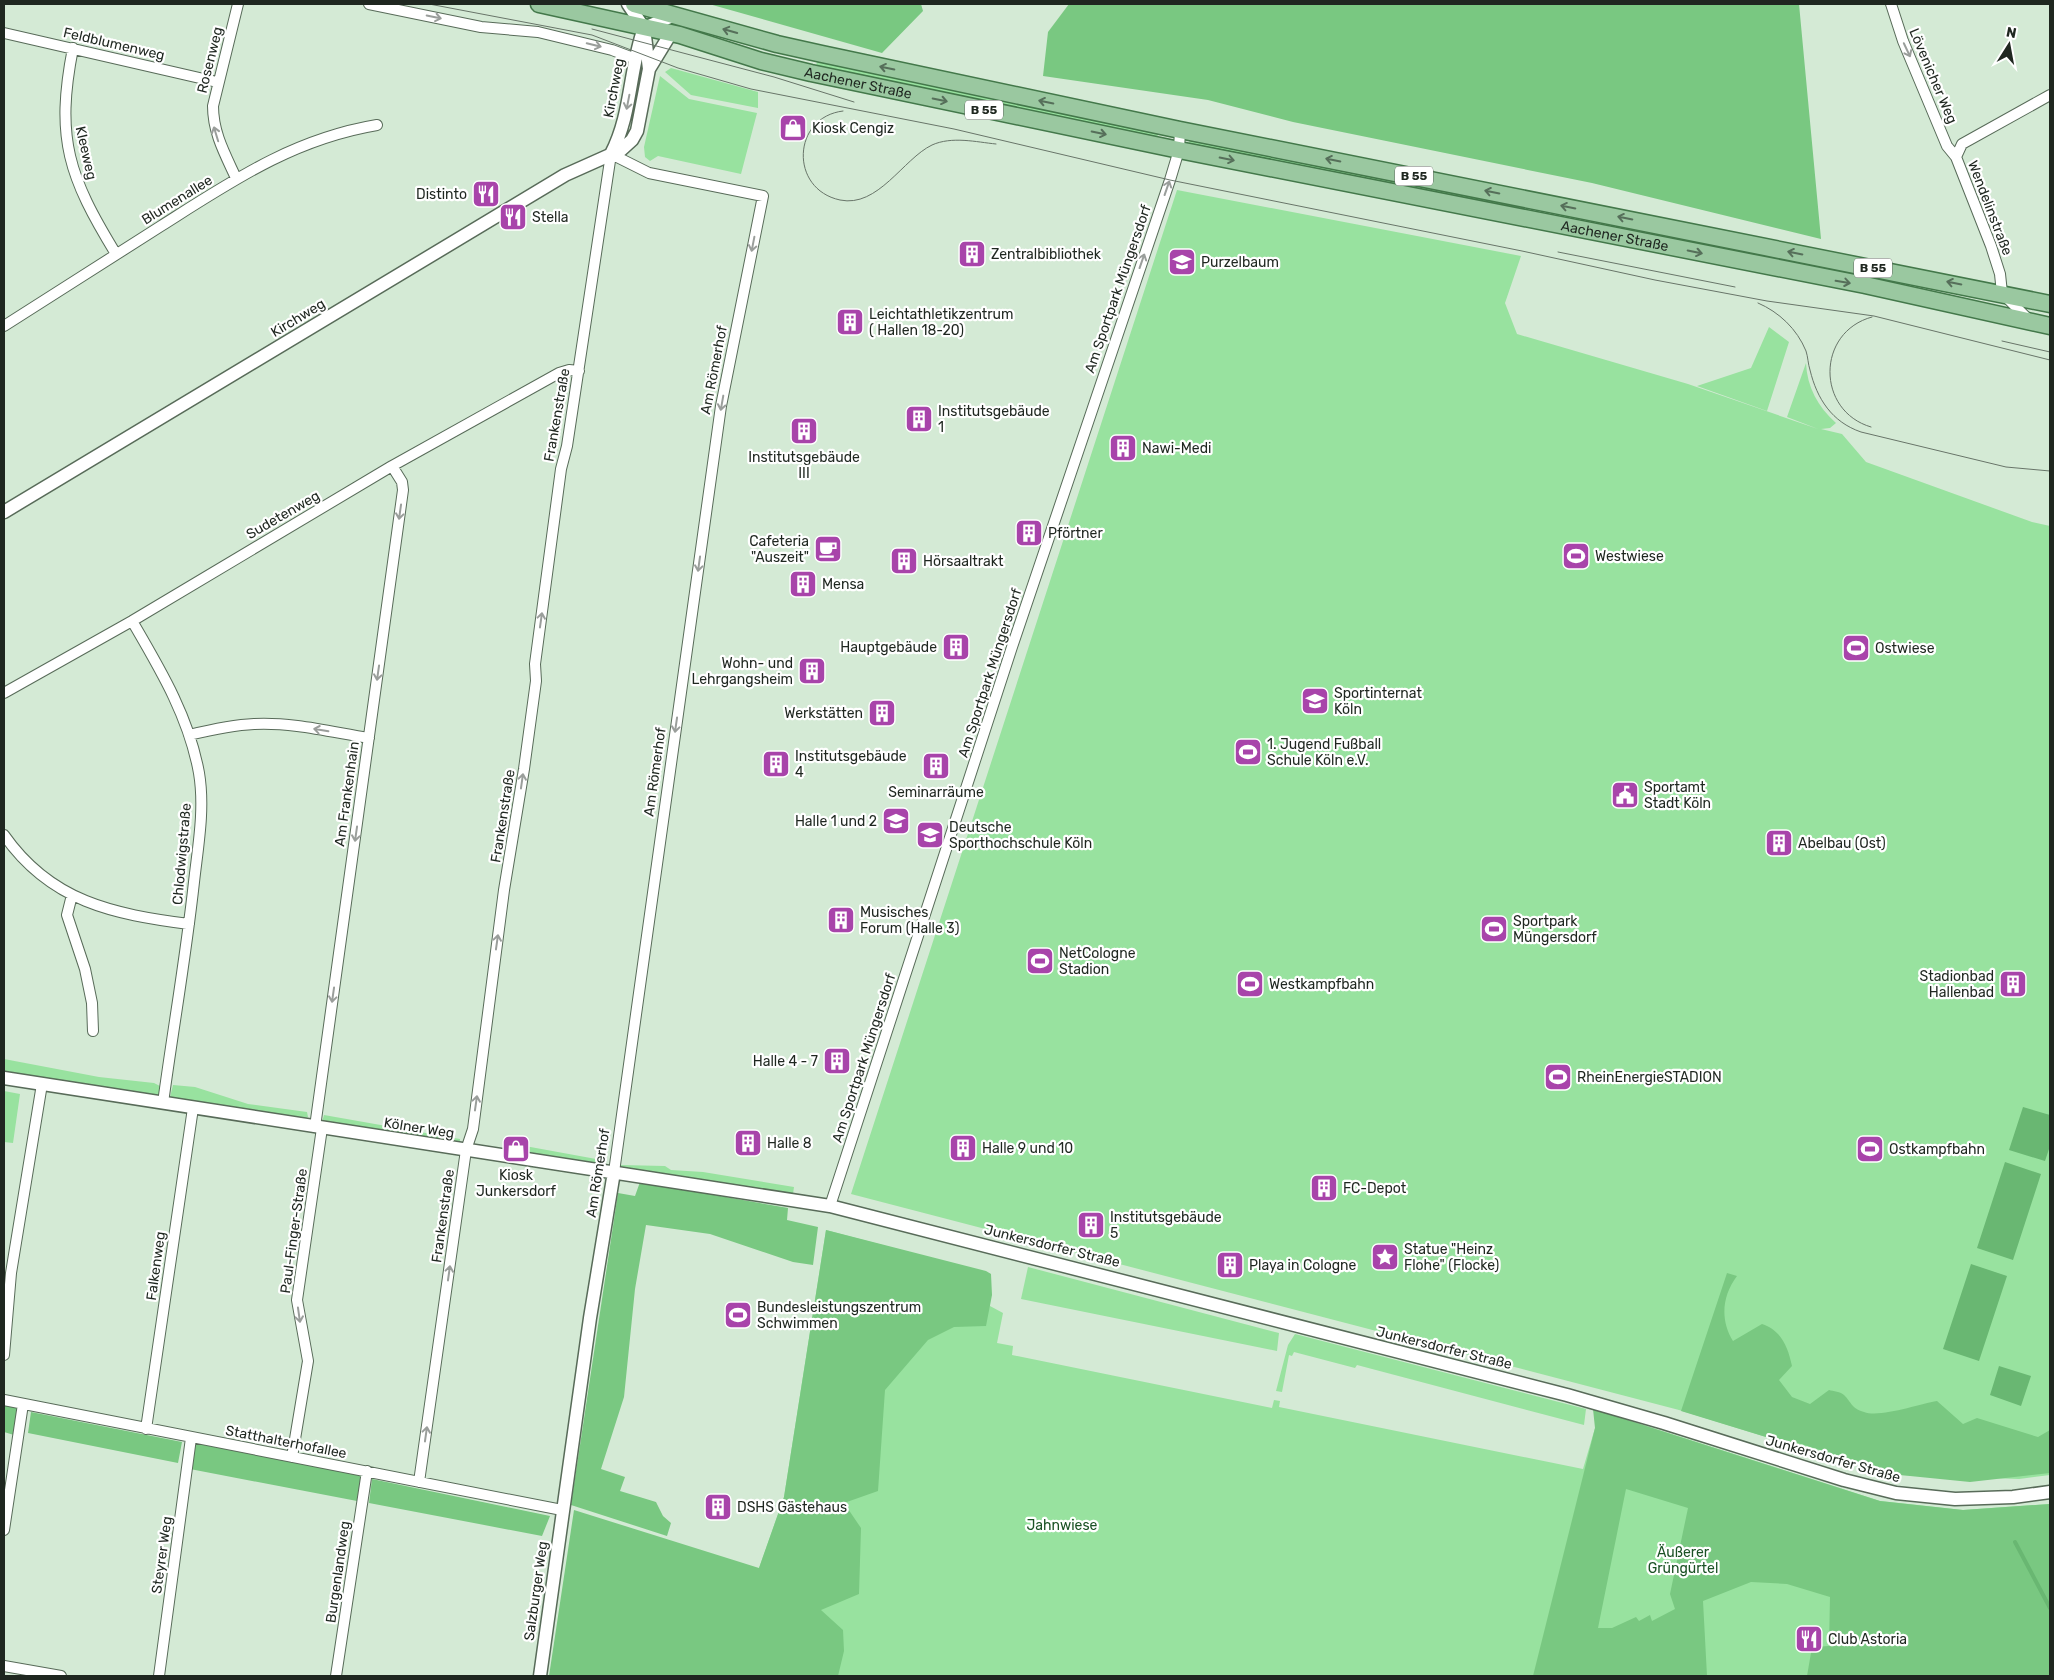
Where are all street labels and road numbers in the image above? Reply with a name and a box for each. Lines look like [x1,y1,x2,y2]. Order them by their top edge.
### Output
street label: Feldblumenweg [62,24,166,64]
street label: Rosenweg [194,25,226,95]
street label: Lövenicher Weg [1905,26,1961,126]
street label: Kirchweg [600,57,628,119]
street label: Aachener Straße [803,63,913,102]
road number: B 55 [965,100,1003,120]
street label: Kleeweg [72,125,100,181]
street label: Wendelinstraße [1964,158,2016,258]
road number: B 55 [1395,167,1433,186]
street label: Blumenallee [139,171,216,228]
street label: Am Sportpark Müngersdorf [1081,202,1155,375]
street label: Aachener Straße [1560,217,1670,255]
road number: B 55 [1854,258,1892,278]
street label: Kirchweg [268,295,328,341]
street label: Am Römerhof [697,324,731,416]
street label: Frankenstraße [540,367,574,463]
street label: Sudetenweg [243,487,323,543]
street label: Am Sportpark Müngersdorf [955,586,1026,760]
street label: Am Römerhof [640,726,670,818]
street label: Am Frankenhain [331,740,363,848]
street label: Frankenstraße [487,768,519,864]
street label: Chlodwigstraße [169,802,195,906]
street label: Am Sportpark Müngersdorf [829,971,900,1145]
street label: Kölner Weg [383,1114,455,1142]
street label: Am Römerhof [583,1127,614,1219]
street label: Paul-Finger-Straße [277,1167,311,1294]
street label: Frankenstraße [428,1168,458,1264]
street label: Junkersdorfer Straße [982,1221,1122,1271]
street label: Falkenweg [143,1231,169,1301]
street label: Junkersdorfer Straße [1374,1323,1514,1373]
street label: Statthalterhofallee [224,1422,348,1462]
street label: Junkersdorfer Straße [1764,1432,1902,1486]
street label: Steyrer Weg [148,1515,176,1595]
street label: Burgenlandweg [322,1520,354,1624]
street label: Salzburger Weg [521,1540,551,1642]

